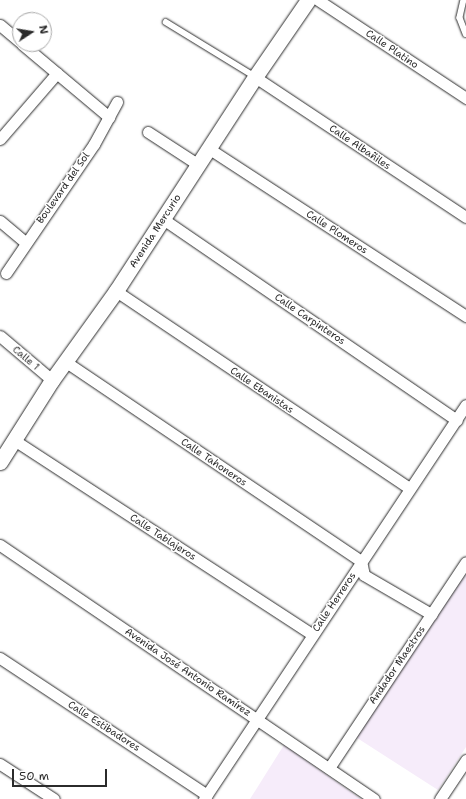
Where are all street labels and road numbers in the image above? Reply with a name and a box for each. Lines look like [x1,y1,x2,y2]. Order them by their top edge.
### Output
street label: Calle Platino [363,27,421,71]
street label: Calle Albañiles [327,122,393,172]
street label: Boulevard del Sol [34,150,92,226]
street label: Avenida Mercurio [127,192,183,270]
street label: Calle Plomeros [304,208,370,256]
street label: Calle Carpinteros [272,291,348,347]
street label: Calle 1 [10,343,42,373]
street label: Calle Ebanistas [228,364,296,416]
street label: Calle Tahoneros [179,435,249,489]
street label: Calle Tablajeros [128,511,198,563]
street label: Calle Herreros [310,570,358,634]
street label: Andador Maestros [366,624,428,706]
street label: Avenida José Antonio Ramírez [123,625,253,719]
street label: Calle Estibadores [66,698,142,754]

